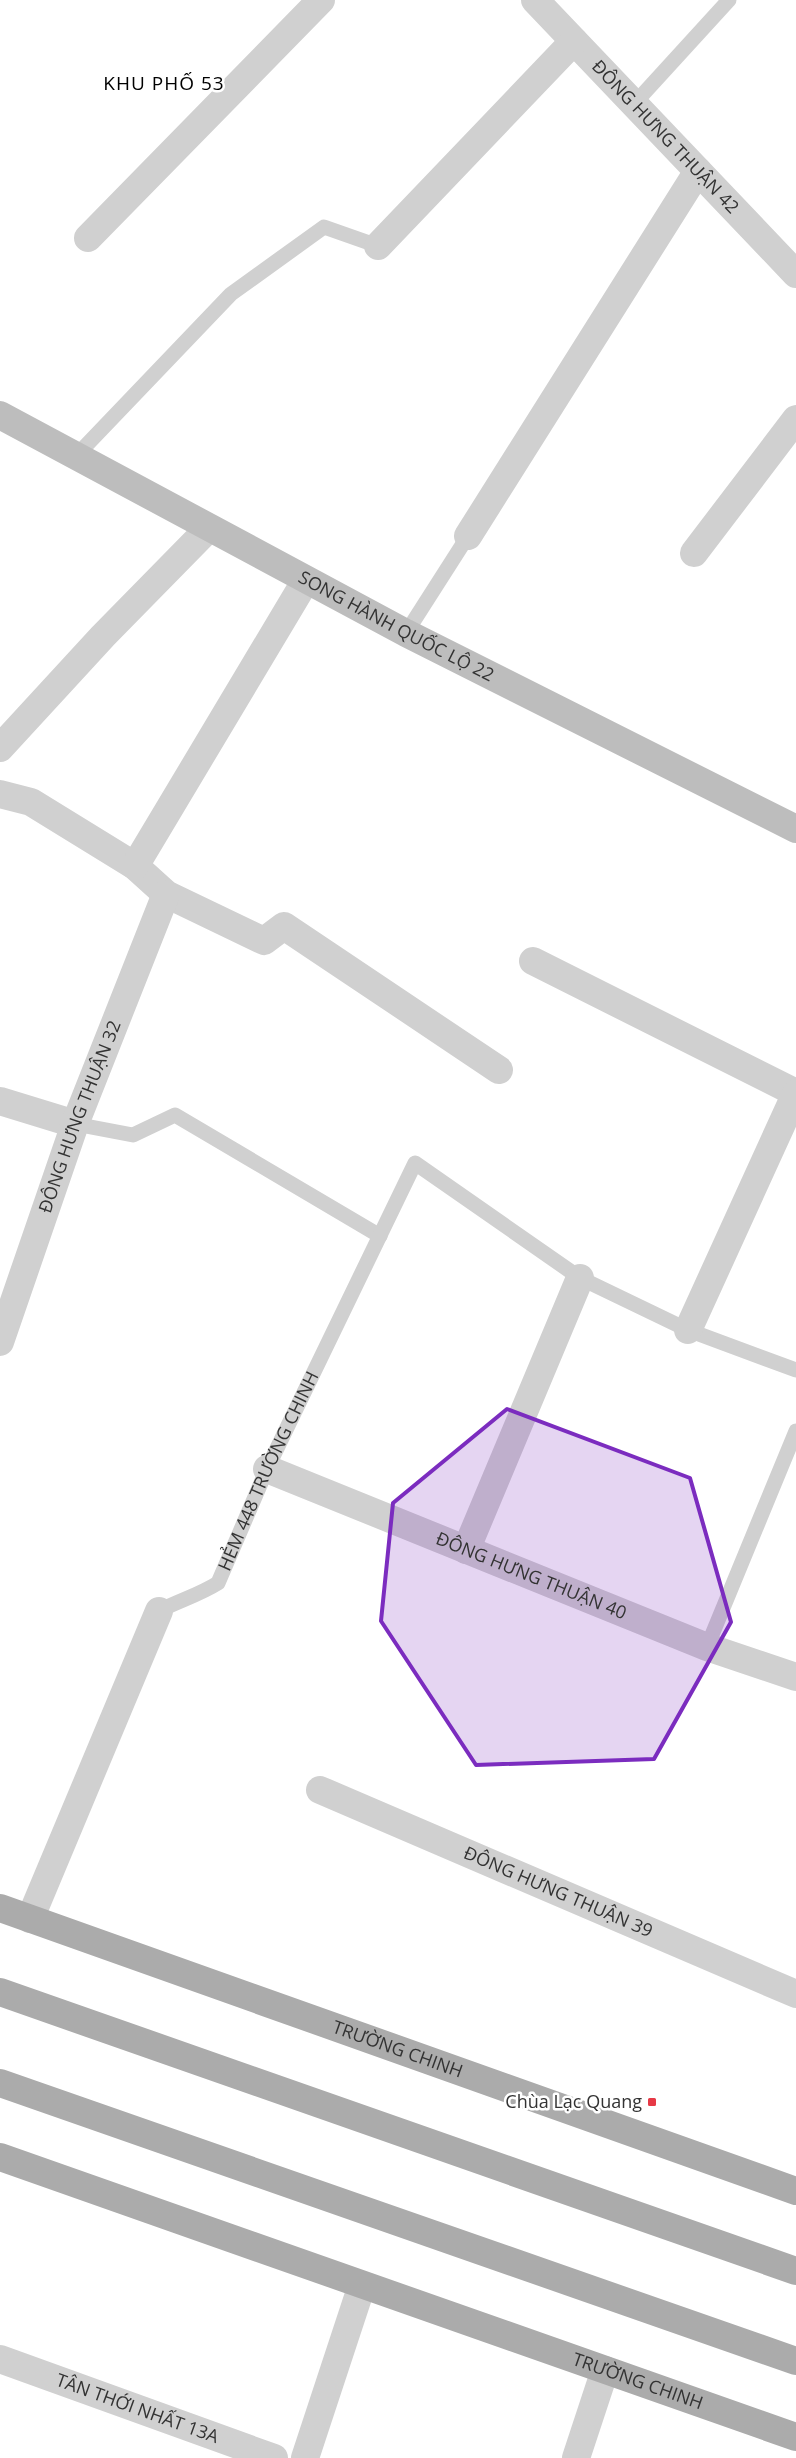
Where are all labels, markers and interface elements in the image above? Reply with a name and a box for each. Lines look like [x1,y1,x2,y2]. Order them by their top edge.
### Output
street label: ĐÔNG HƯNG THUẬN 42 [587,54,745,218]
district label: KHU PHỐ 53 [103,70,225,96]
street label: SONG HÀNH QUỐC LỘ 22 [295,565,498,686]
street label: ĐÔNG HƯNG THUẬN 32 [32,1017,126,1216]
street label: HẺM 448 TRƯỜNG CHINH [212,1367,323,1574]
street label: ĐÔNG HƯNG THUẬN 40 [433,1526,630,1624]
street label: ĐÔNG HƯNG THUẬN 39 [460,1840,657,1942]
street label: TRƯỜNG CHINH [329,2014,466,2083]
place label: Chùa Lạc Quang [505,2089,642,2113]
marker: Chùa Lạc Quang [646,2096,658,2108]
street label: TRƯỜNG CHINH [570,2346,707,2414]
street label: TÂN THỚI NHẤT 13A [53,2367,223,2448]

